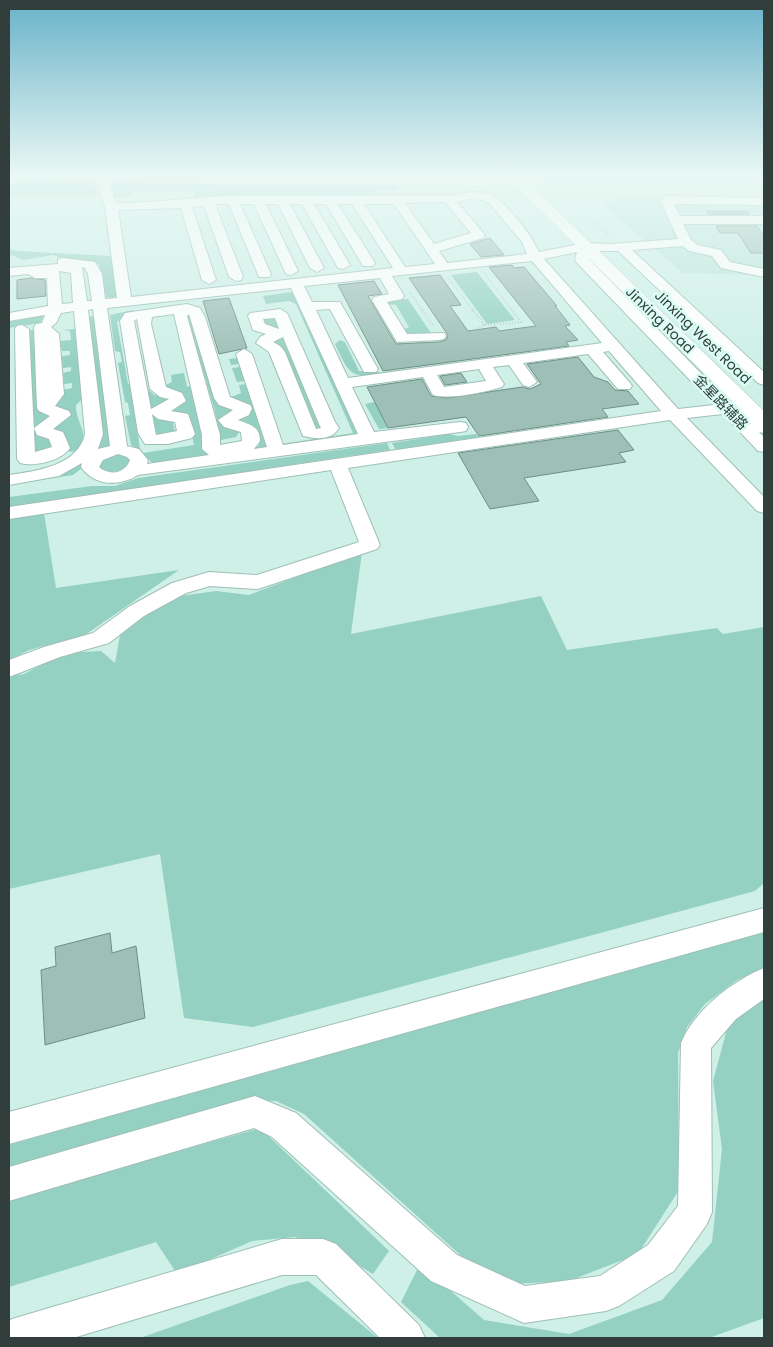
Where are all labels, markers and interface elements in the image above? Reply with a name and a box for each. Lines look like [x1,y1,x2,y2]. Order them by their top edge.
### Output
street label: Jinxing Road [621,282,699,358]
street label: Jinxing West Road [650,286,756,388]
street label: 金星路辅路 [689,370,753,434]

